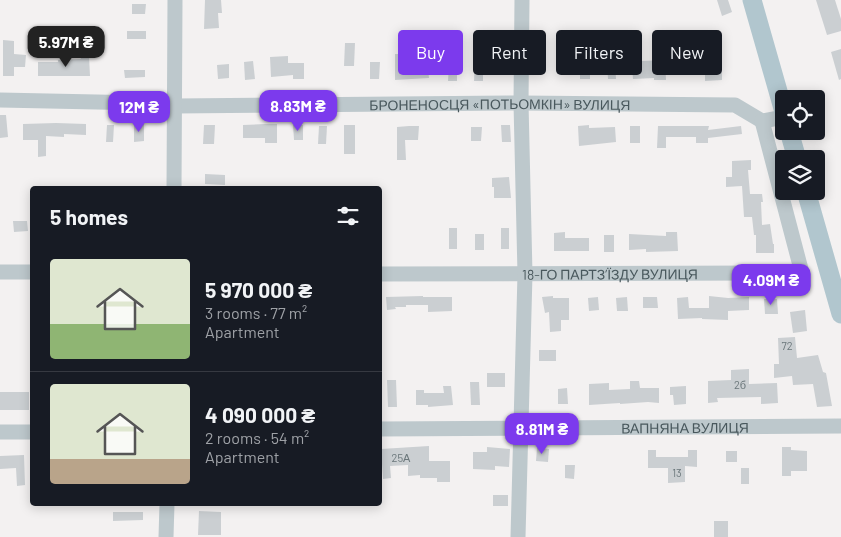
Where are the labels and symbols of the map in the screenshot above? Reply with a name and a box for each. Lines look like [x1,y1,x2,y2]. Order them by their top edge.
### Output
pin: 5.97M ₴ [20,26,112,68]
pin: 12M ₴ [104,90,174,133]
pin: 8.83M ₴ [252,90,344,132]
street label: БРОНЕНОСЦЯ «ПОТЬОМКІН» ВУЛИЦЯ [369,94,630,113]
pin: 4.09M ₴ [725,264,817,306]
street label: 18-ГО ПАРТЗ’ЇЗДУ ВУЛИЦЯ [522,265,698,282]
house number: 72 [781,339,793,352]
house number: 2б [734,378,746,391]
pin: 8.81M ₴ [496,412,588,455]
street label: ВАПНЯНА ВУЛИЦЯ [621,418,749,436]
house number: 25А [392,451,411,464]
house number: 13 [672,466,682,479]

